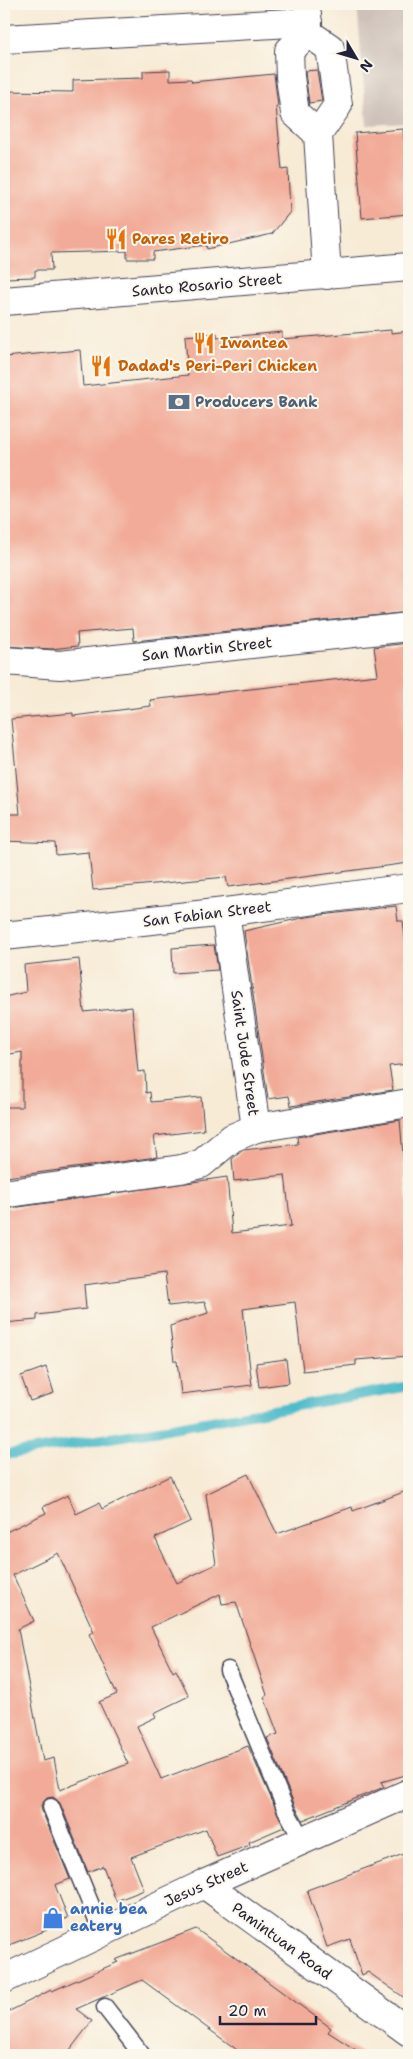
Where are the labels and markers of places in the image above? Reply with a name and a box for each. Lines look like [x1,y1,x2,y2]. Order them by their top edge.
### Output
restaurant icon: Pares Retiro [103,226,129,252]
place label: Pares Retiro [132,229,229,249]
restaurant icon: Iwantea [191,330,217,356]
place label: Iwantea [220,333,289,353]
restaurant icon: Dadad's Peri-Peri Chicken [88,353,114,379]
place label: Dadad's Peri-Peri Chicken [118,356,317,376]
bank icon: Producers Bank [166,389,192,415]
place label: Producers Bank [195,392,318,412]
place label: annie bea eatery [70,1899,148,1936]
shop icon: annie bea eatery [40,1905,66,1931]

